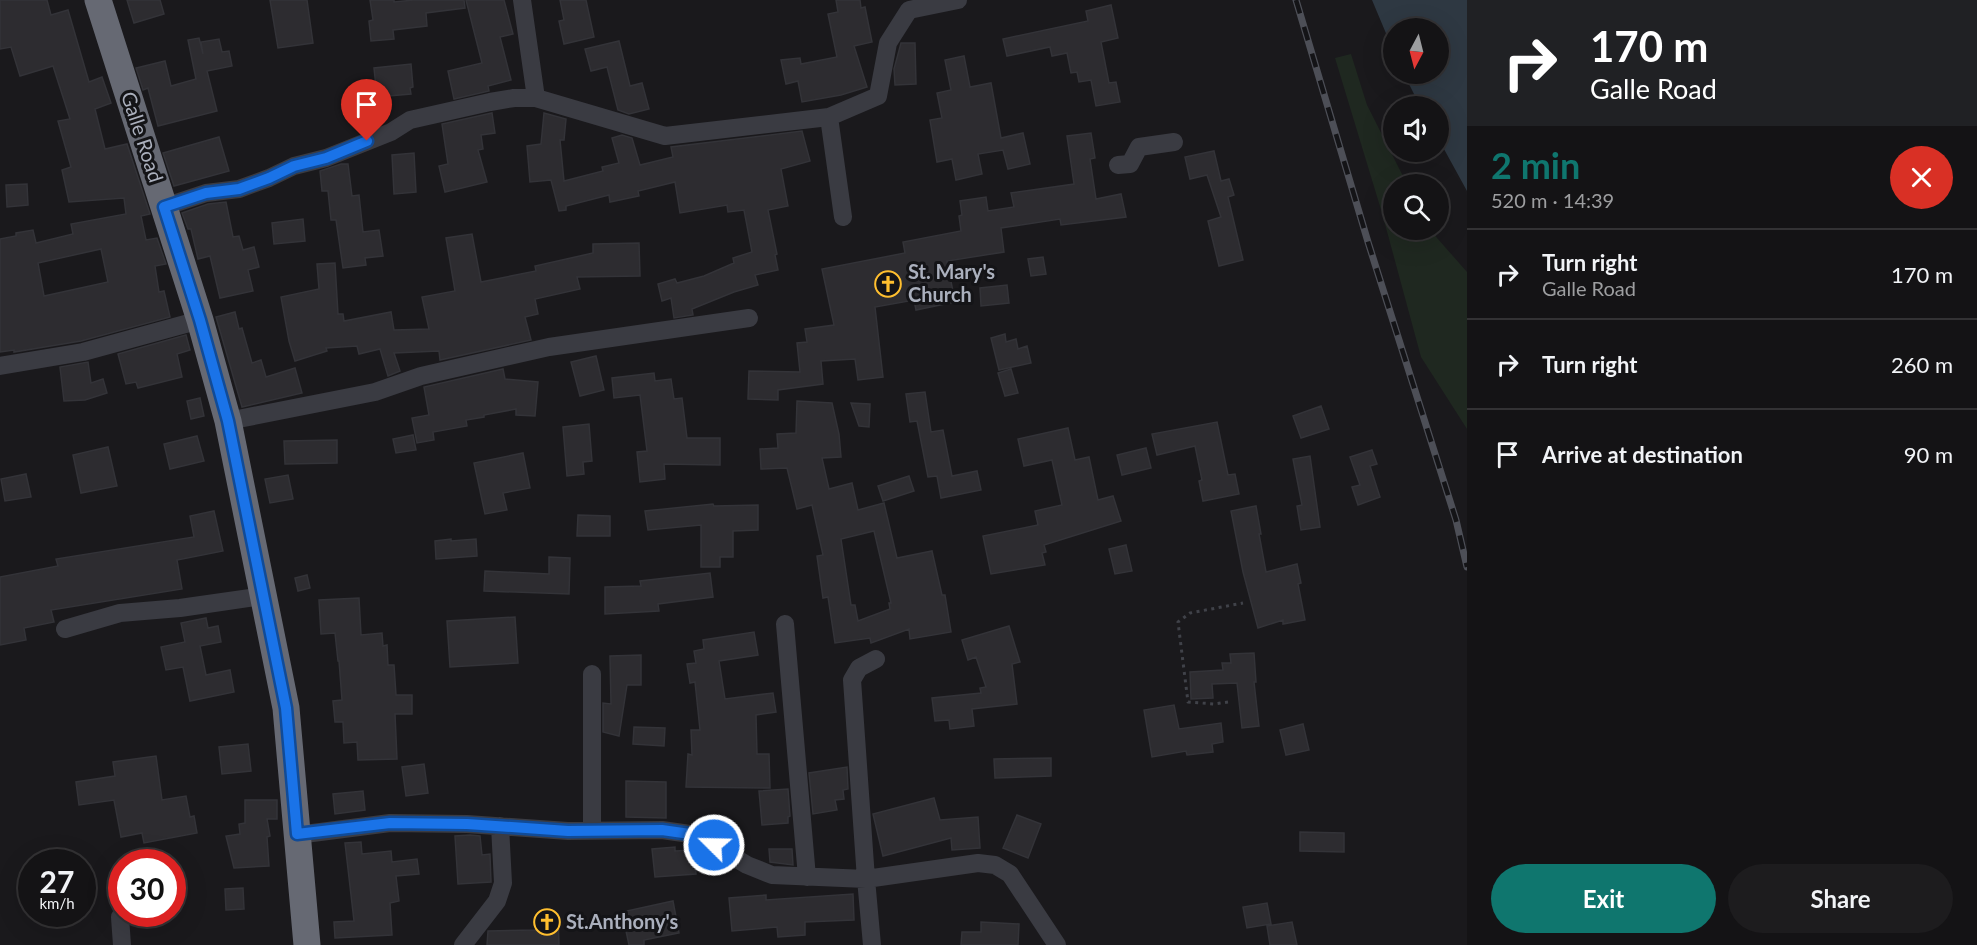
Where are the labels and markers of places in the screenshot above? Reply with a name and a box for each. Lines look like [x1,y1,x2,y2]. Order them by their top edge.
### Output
pin [341,79,392,141]
place label: St. Mary's Church [908,259,995,306]
church icon: St. Mary's Church [873,269,903,299]
church icon: St.Anthony's [532,907,562,937]
place label: St.Anthony's [566,909,678,933]

